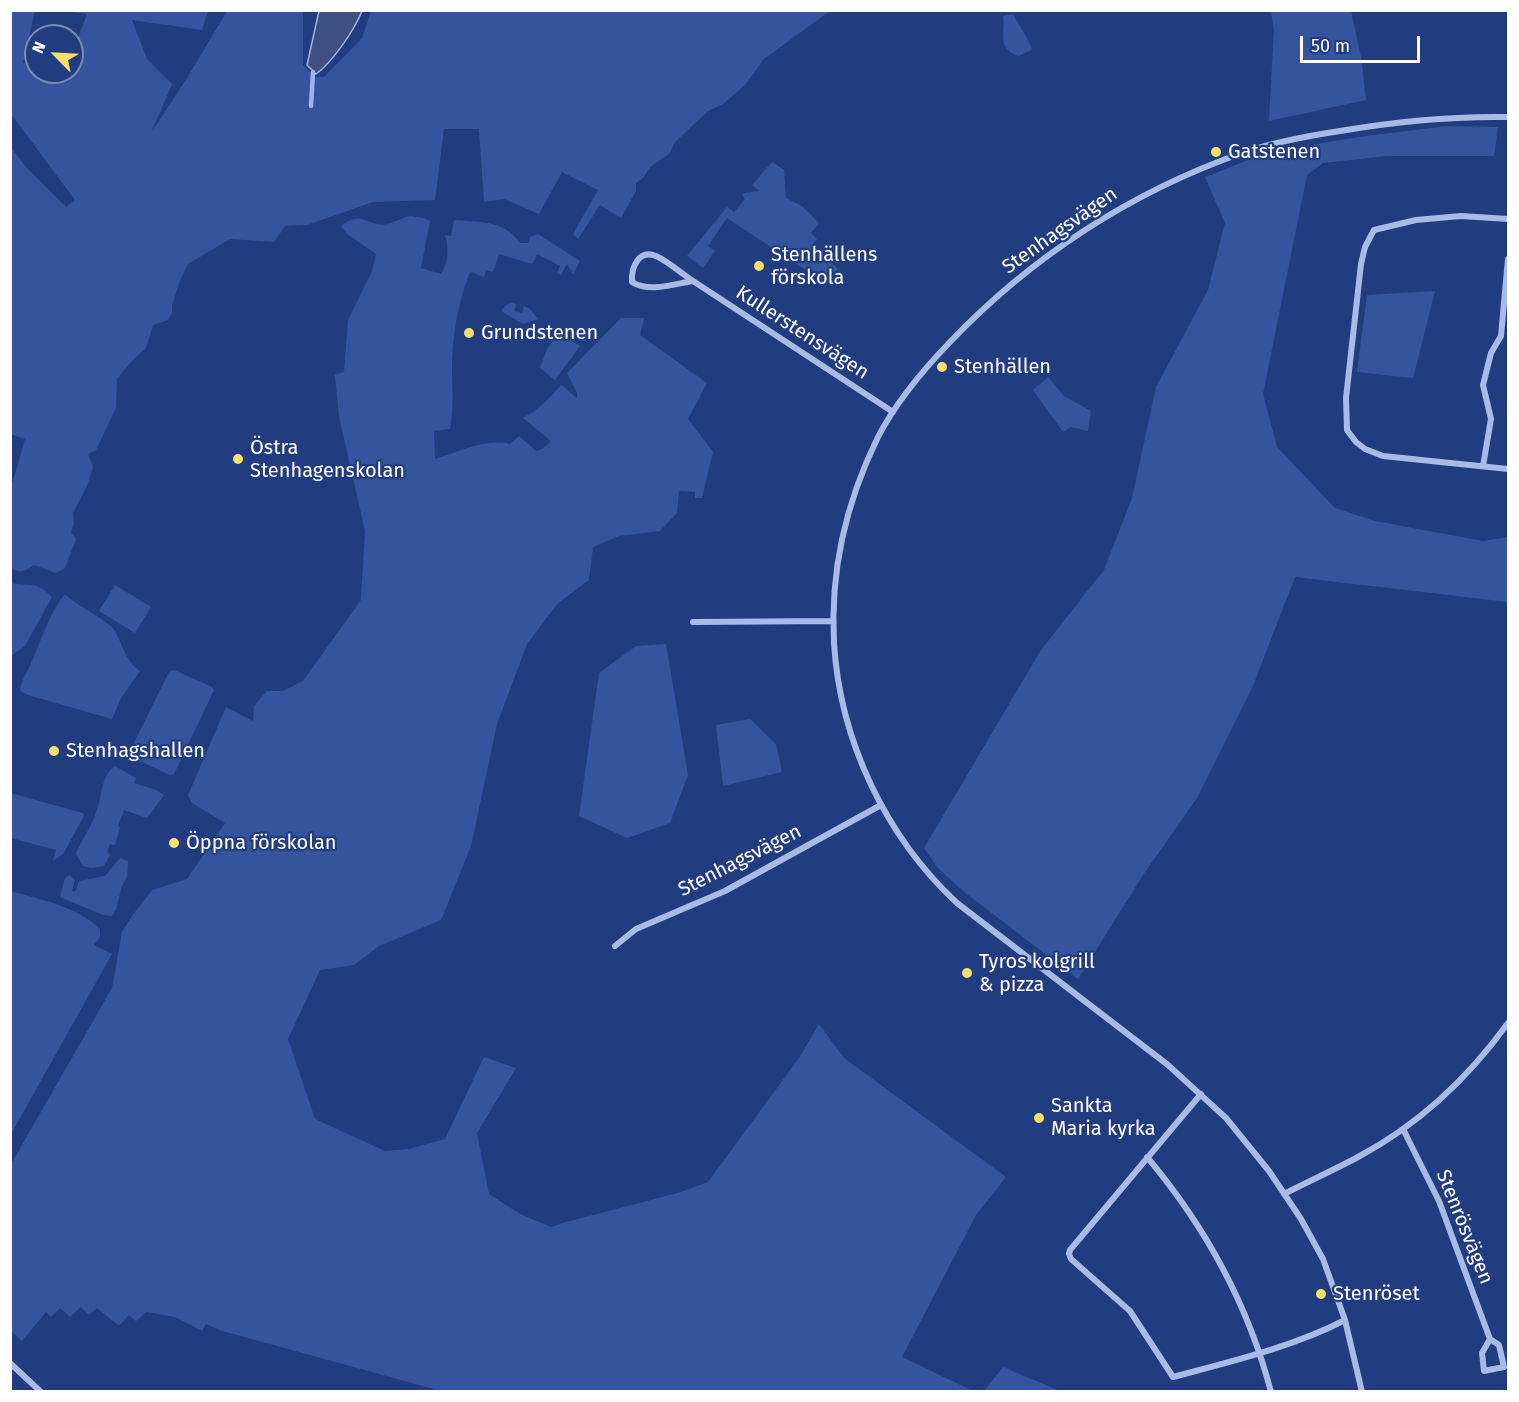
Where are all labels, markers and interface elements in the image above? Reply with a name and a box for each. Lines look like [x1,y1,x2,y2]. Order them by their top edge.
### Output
north arrow [24,24,84,84]
scale bar [1303,24,1423,62]
text: 50 m [1311,35,1350,57]
text: N [28,39,50,56]
place label: Gatstenen [1228,140,1320,164]
marker: Gatstenen [1209,145,1223,159]
street label: Stenhagsvägen [998,182,1122,280]
place label: Stenhällens förskola [771,243,877,290]
marker: Stenhällens förskola [752,259,766,273]
street label: Kullerstensvägen [731,281,873,385]
place label: Grundstenen [481,321,598,345]
marker: Grundstenen [462,326,476,340]
place label: Stenhällen [954,355,1051,379]
marker: Stenhällen [935,360,949,374]
place label: Östra Stenhagenskolan [250,436,405,483]
marker: Östra Stenhagenskolan [231,452,245,466]
place label: Stenhagshallen [66,739,205,763]
marker: Stenhagshallen [47,744,61,758]
street label: Stenhagsvägen [674,820,806,902]
place label: Öppna förskolan [186,831,337,855]
marker: Öppna förskolan [167,836,181,850]
place label: Tyros kolgrill & pizza [979,950,1095,997]
marker: Tyros kolgrill & pizza [960,966,974,980]
place label: Sankta Maria kyrka [1051,1094,1156,1141]
marker: Sankta Maria kyrka [1032,1111,1046,1125]
street label: Stenrösvägen [1430,1166,1498,1288]
place label: Stenröset [1333,1282,1420,1306]
marker: Stenröset [1314,1287,1328,1301]

